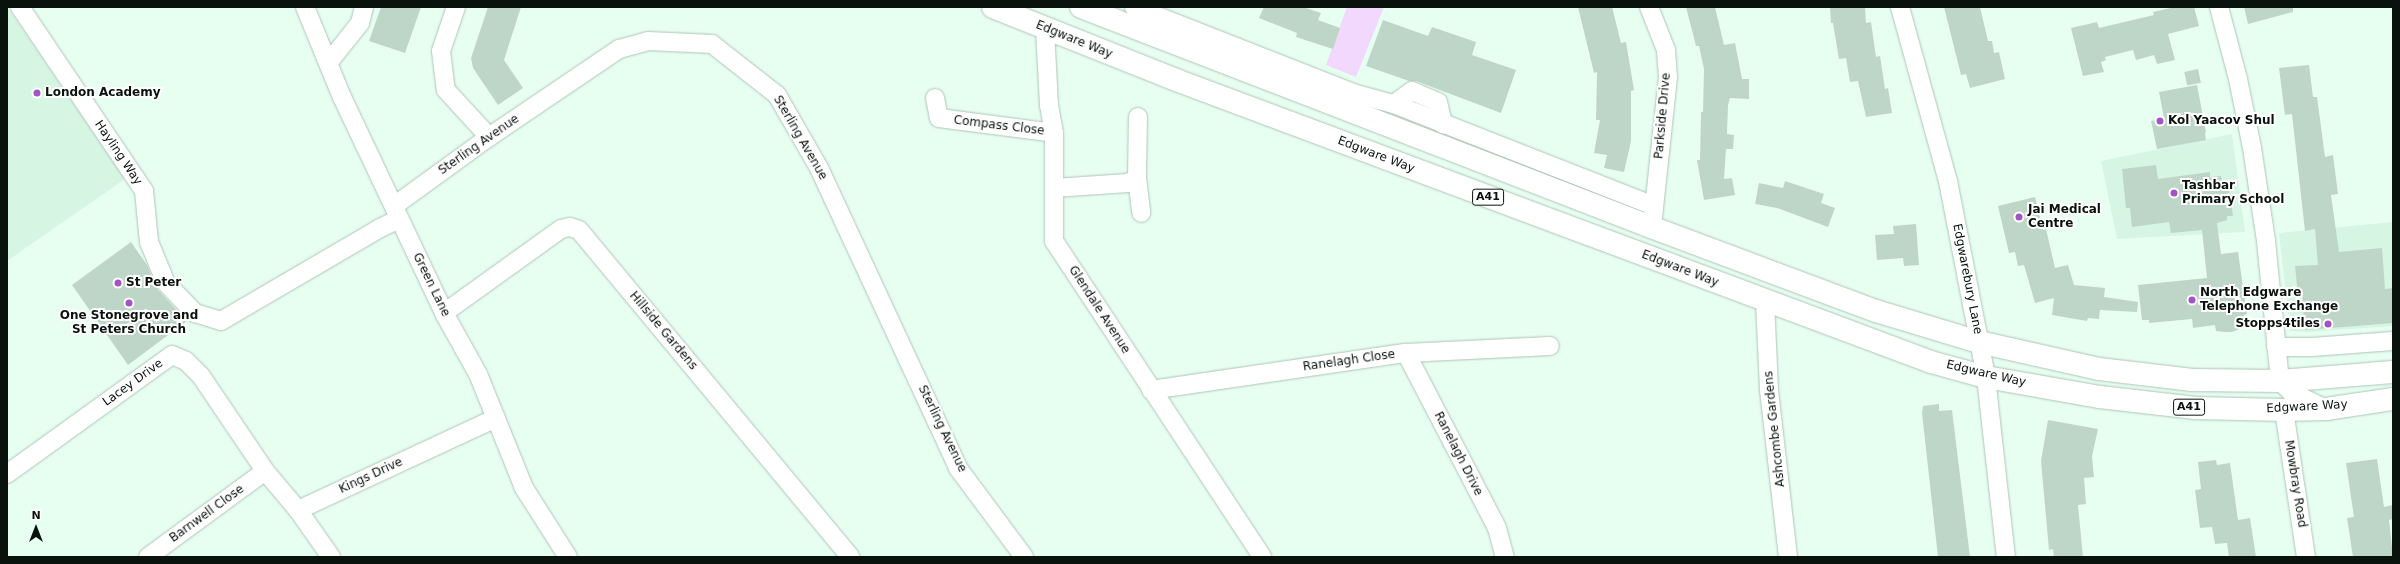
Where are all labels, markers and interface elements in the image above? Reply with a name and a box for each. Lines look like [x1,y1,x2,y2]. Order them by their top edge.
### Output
street label: Edgware Way [1034,18,1114,62]
street label: Parkside Drive [1652,72,1674,160]
place label: London Academy [45,86,161,100]
marker: London Academy [32,88,42,98]
street label: Sterling Avenue [770,93,830,183]
street label: Sterling Avenue [436,112,522,178]
street label: Compass Close [953,113,1045,139]
place label: Kol Yaacov Shul [2168,114,2275,128]
marker: Kol Yaacov Shul [2155,116,2165,126]
street label: Hayling Way [91,118,145,188]
street label: Edgware Way [1335,134,1417,176]
place label: Tashbar Primary School [2182,179,2284,207]
road number: A41 [1472,188,1504,206]
marker: Tashbar Primary School [2169,188,2179,198]
place label: Jai Medical Centre [2028,203,2101,231]
marker: Jai Medical Centre [2013,211,2025,223]
street label: Edgwarebury Lane [1949,223,1985,335]
street label: Edgware Way [1639,248,1721,290]
street label: Green Lane [409,251,453,319]
street label: Glendale Avenue [1065,263,1133,357]
place label: St Peter [126,276,181,290]
marker: St Peter [113,278,123,288]
place label: North Edgware Telephone Exchange [2200,286,2338,314]
street label: Hillside Gardens [626,289,700,373]
marker: North Edgware Telephone Exchange [2187,295,2197,305]
marker: One Stonegrove and St Peters Church [124,298,134,308]
place label: One Stonegrove and St Peters Church [60,309,198,337]
place label: Stopps4tiles [2235,317,2320,331]
marker: Stopps4tiles [2323,319,2333,329]
street label: Ranelagh Close [1302,347,1396,375]
street label: Lacey Drive [100,356,166,410]
street label: Edgware Way [1945,358,2027,390]
street label: Ashcombe Gardens [1762,370,1788,488]
street label: Sterling Avenue [915,383,969,475]
road number: A41 [2173,398,2205,416]
street label: Edgware Way [2266,398,2348,416]
street label: Ranelagh Drive [1431,410,1485,498]
street label: Mowbray Road [2281,439,2309,529]
street label: Kings Drive [337,455,405,497]
street label: Barnwell Close [167,482,247,546]
north arrow [16,508,56,548]
text: N [31,509,41,522]

